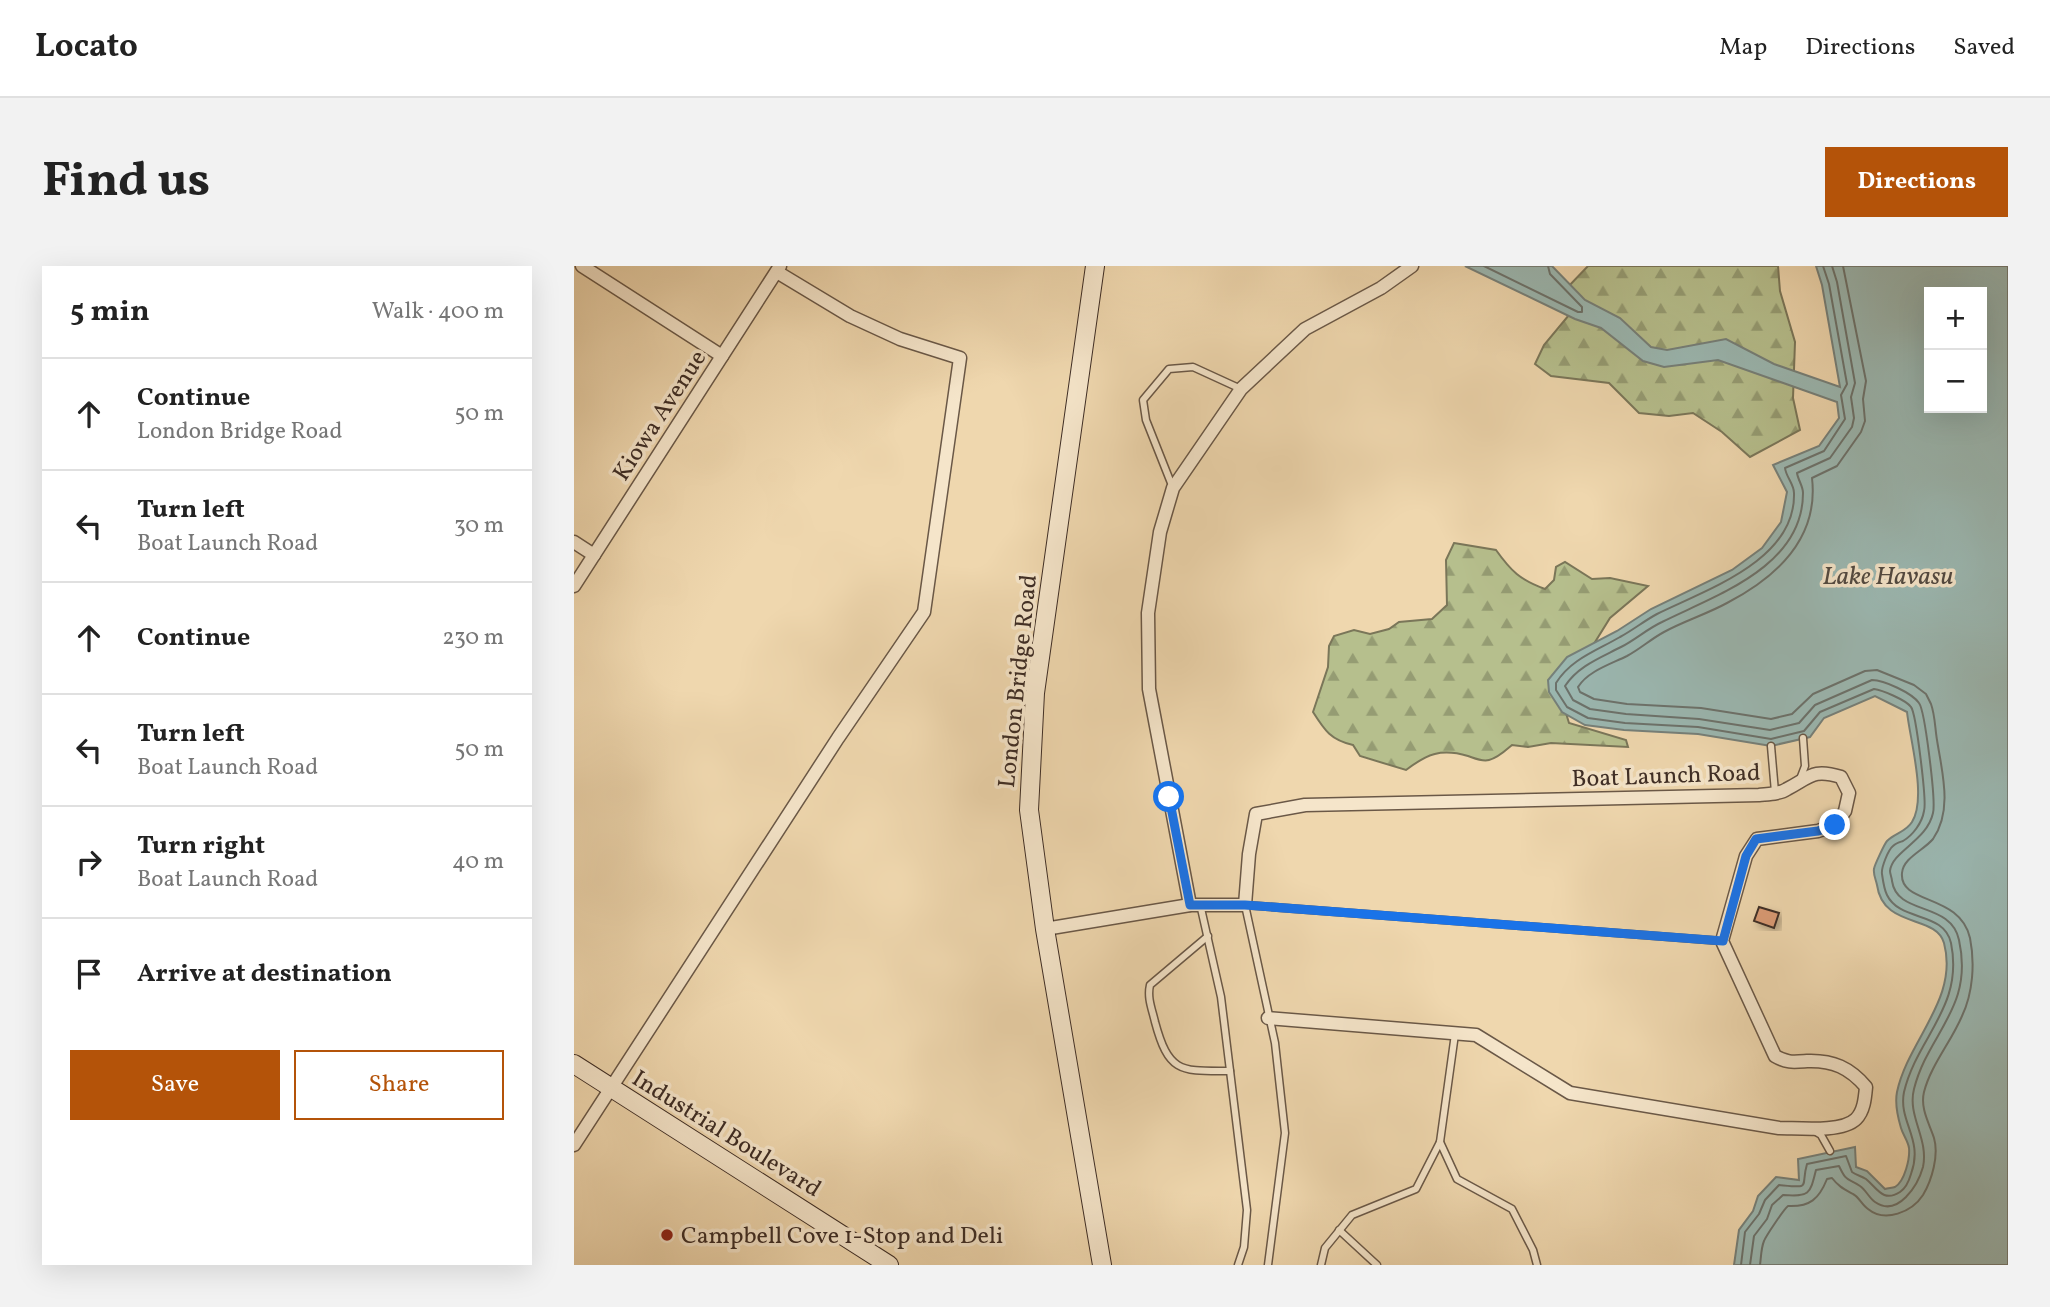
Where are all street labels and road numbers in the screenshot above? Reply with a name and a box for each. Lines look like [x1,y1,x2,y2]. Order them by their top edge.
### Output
street label: Kiowa Avenue [606,344,716,488]
street label: London Bridge Road [991,573,1047,790]
street label: Boat Launch Road [1571,757,1761,797]
street label: Industrial Boulevard [625,1063,827,1207]

